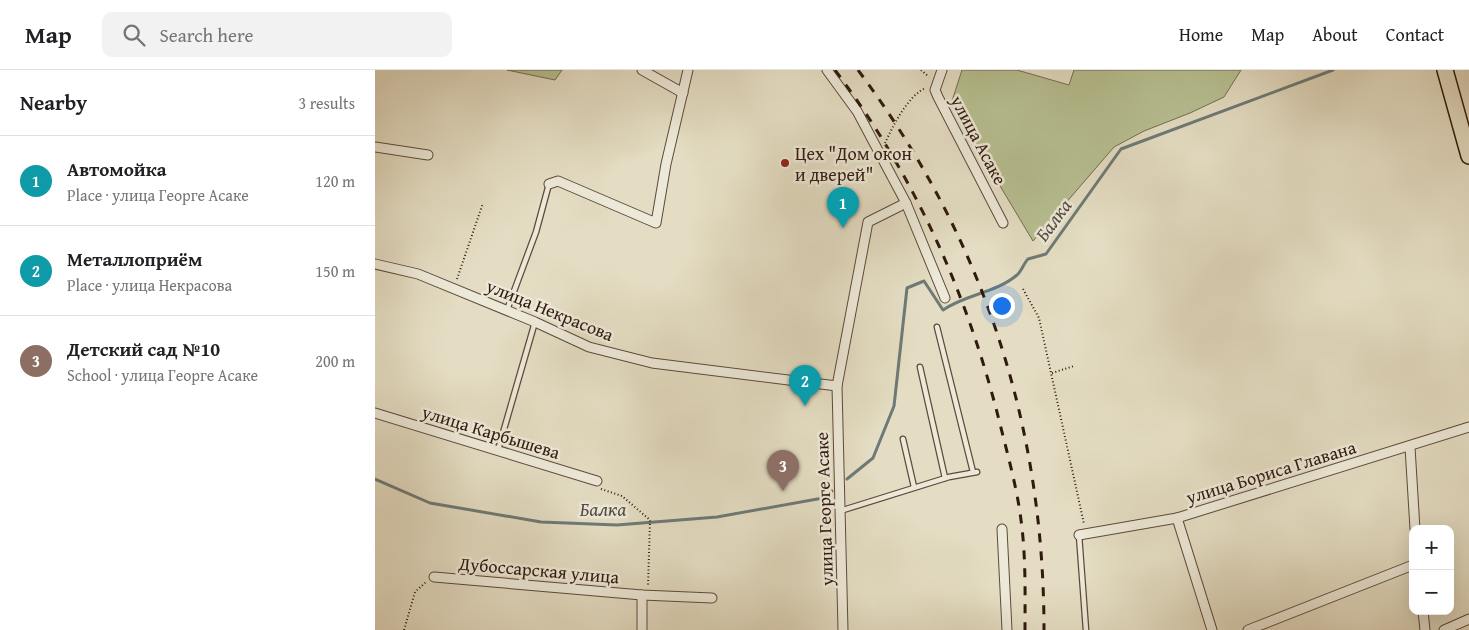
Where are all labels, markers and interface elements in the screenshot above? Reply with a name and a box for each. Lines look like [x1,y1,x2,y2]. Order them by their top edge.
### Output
search box [102,12,452,57]
text: Map [25,17,72,52]
icon: search [120,21,148,49]
text: Search here [160,21,253,49]
text: Home [1179,21,1223,48]
text: Map [1251,21,1284,48]
text: About [1312,21,1358,48]
text: Contact [1386,21,1444,48]
text: Nearby [20,87,87,118]
street label: улица Асаке [944,90,1014,190]
text: 3 results [298,91,355,115]
place label: Цех "Дом окон и дверей" [795,140,912,188]
text: Автомойка [67,155,166,183]
marker: Цех "Дом окон и дверей" [779,157,791,169]
text: 1 [32,169,40,193]
text: 120 m [315,169,355,193]
text: Place · улица Георге Асаке [67,183,249,207]
pin: 1 [827,187,859,228]
water label: Балка [1028,193,1078,247]
text: Металлоприём [67,245,202,273]
text: 2 [32,259,40,283]
text: 150 m [315,259,355,283]
street label: улица Некрасова [481,272,618,348]
text: Place · улица Некрасова [67,273,232,297]
your location [989,293,1015,319]
text: Детский сад №10 [67,335,220,363]
text: 3 [32,349,40,373]
text: 200 m [315,349,355,373]
text: School · улица Георге Асаке [67,363,258,387]
pin: 2 [789,365,821,406]
street label: улица Карбышева [418,398,564,466]
street label: улица Георге Асаке [808,432,840,587]
street label: улица Бориса Главана [1182,433,1360,511]
pin: 3 [767,450,799,491]
water label: Балка [580,495,626,523]
map controls [1409,525,1454,615]
button: + [1409,525,1454,570]
street label: Дубоссарская улица [457,549,621,590]
button: − [1409,570,1454,615]

